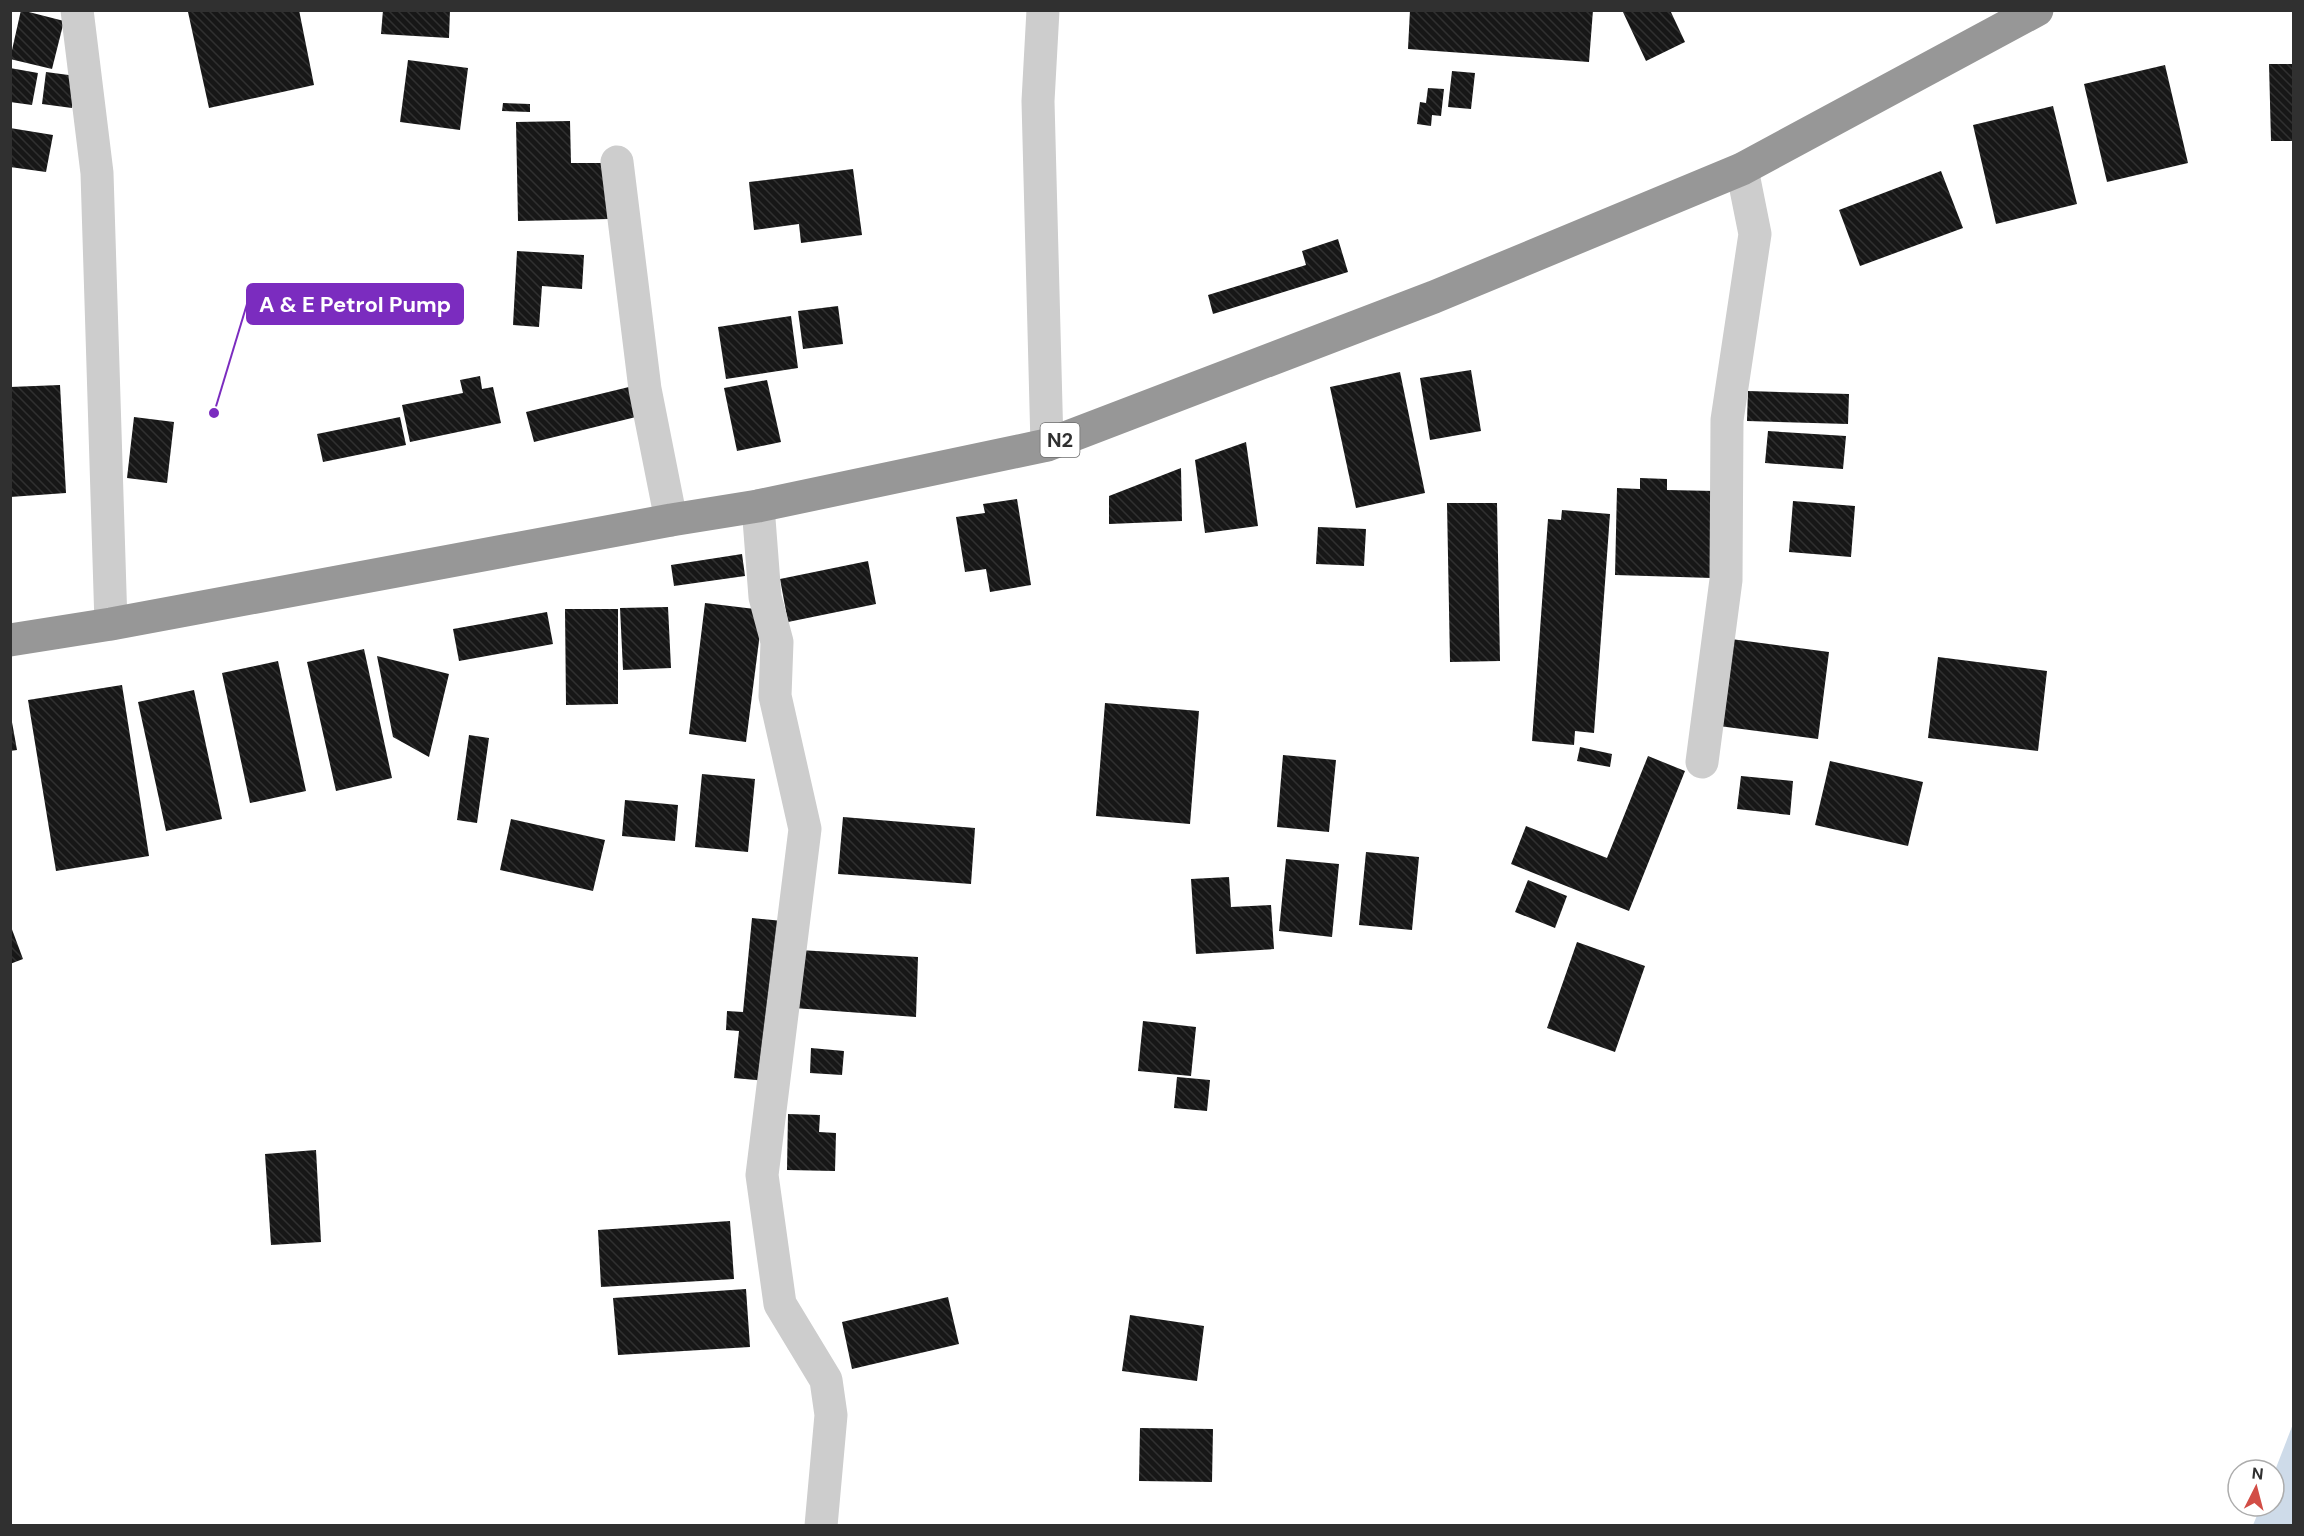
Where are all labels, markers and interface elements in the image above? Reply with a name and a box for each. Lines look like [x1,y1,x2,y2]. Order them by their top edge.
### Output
callout: A & E Petrol Pump [247,284,463,324]
text: A & E Petrol Pump [259,290,451,319]
road number: N2 [1040,423,1080,457]
north arrow [2226,1458,2286,1518]
text: N [2251,1463,2264,1485]

